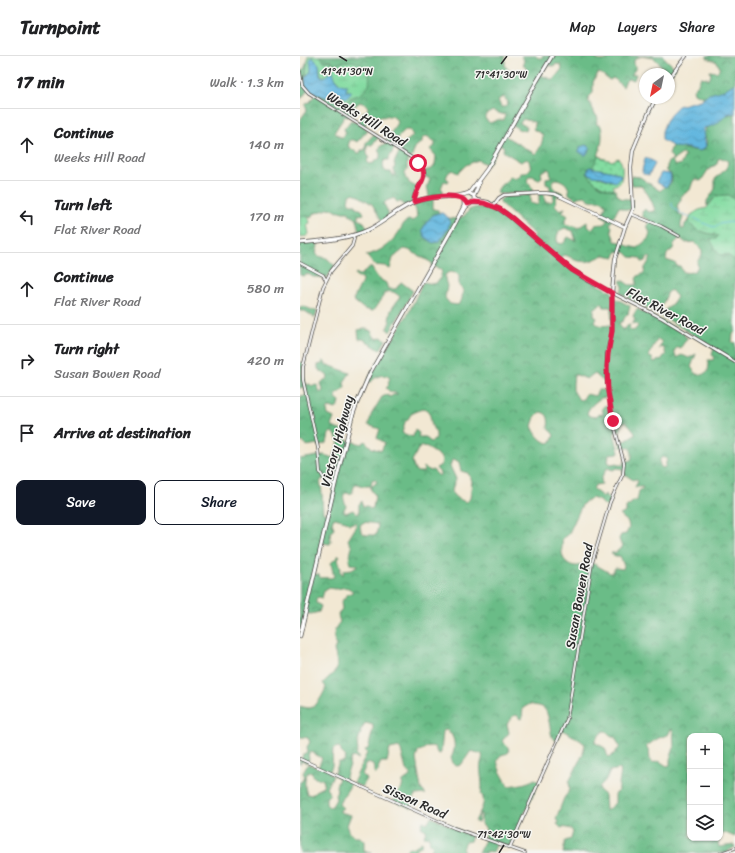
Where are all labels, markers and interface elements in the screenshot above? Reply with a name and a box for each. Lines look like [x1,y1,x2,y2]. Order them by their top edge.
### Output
text: Turnpoint [20,11,101,44]
text: Map [570,15,595,40]
text: Layers [617,15,657,40]
text: Share [679,15,715,40]
text: 41°41'30"N [321,63,373,81]
text: 71°41'30"W [475,66,527,84]
text: 17 min [16,67,64,97]
north arrow [639,68,675,104]
text: Walk · 1.3 km [210,71,284,94]
street label: Weeks Hill Road [322,85,413,153]
text: Continue [54,120,114,146]
text: 140 m [249,133,284,156]
icon: ahead [16,134,38,156]
text: Weeks Hill Road [54,146,145,169]
route start [409,154,427,172]
text: Turn left [54,192,112,218]
text: 170 m [249,205,284,228]
icon: left [16,206,38,228]
text: Flat River Road [54,218,141,241]
text: Continue [54,264,114,290]
text: 580 m [247,277,284,300]
icon: ahead [16,278,38,300]
street label: Flat River Road [622,281,711,342]
text: Flat River Road [54,290,141,313]
text: Turn right [54,336,119,362]
text: 420 m [247,349,284,372]
icon: right [16,350,38,372]
text: Susan Bowen Road [54,362,161,385]
street label: Victory Highway [314,392,360,489]
route end [604,412,622,430]
text: Arrive at destination [54,420,191,446]
icon: arrive [16,422,38,444]
button: Save [16,480,146,525]
button: Share [154,480,284,525]
street label: Susan Bowen Road [558,540,600,650]
map controls [687,733,723,841]
button: + [687,733,723,769]
button: − [687,769,723,805]
street label: Sisson Road [379,777,452,826]
button: layers [687,805,723,841]
text: 71°42'30"W [477,826,531,844]

